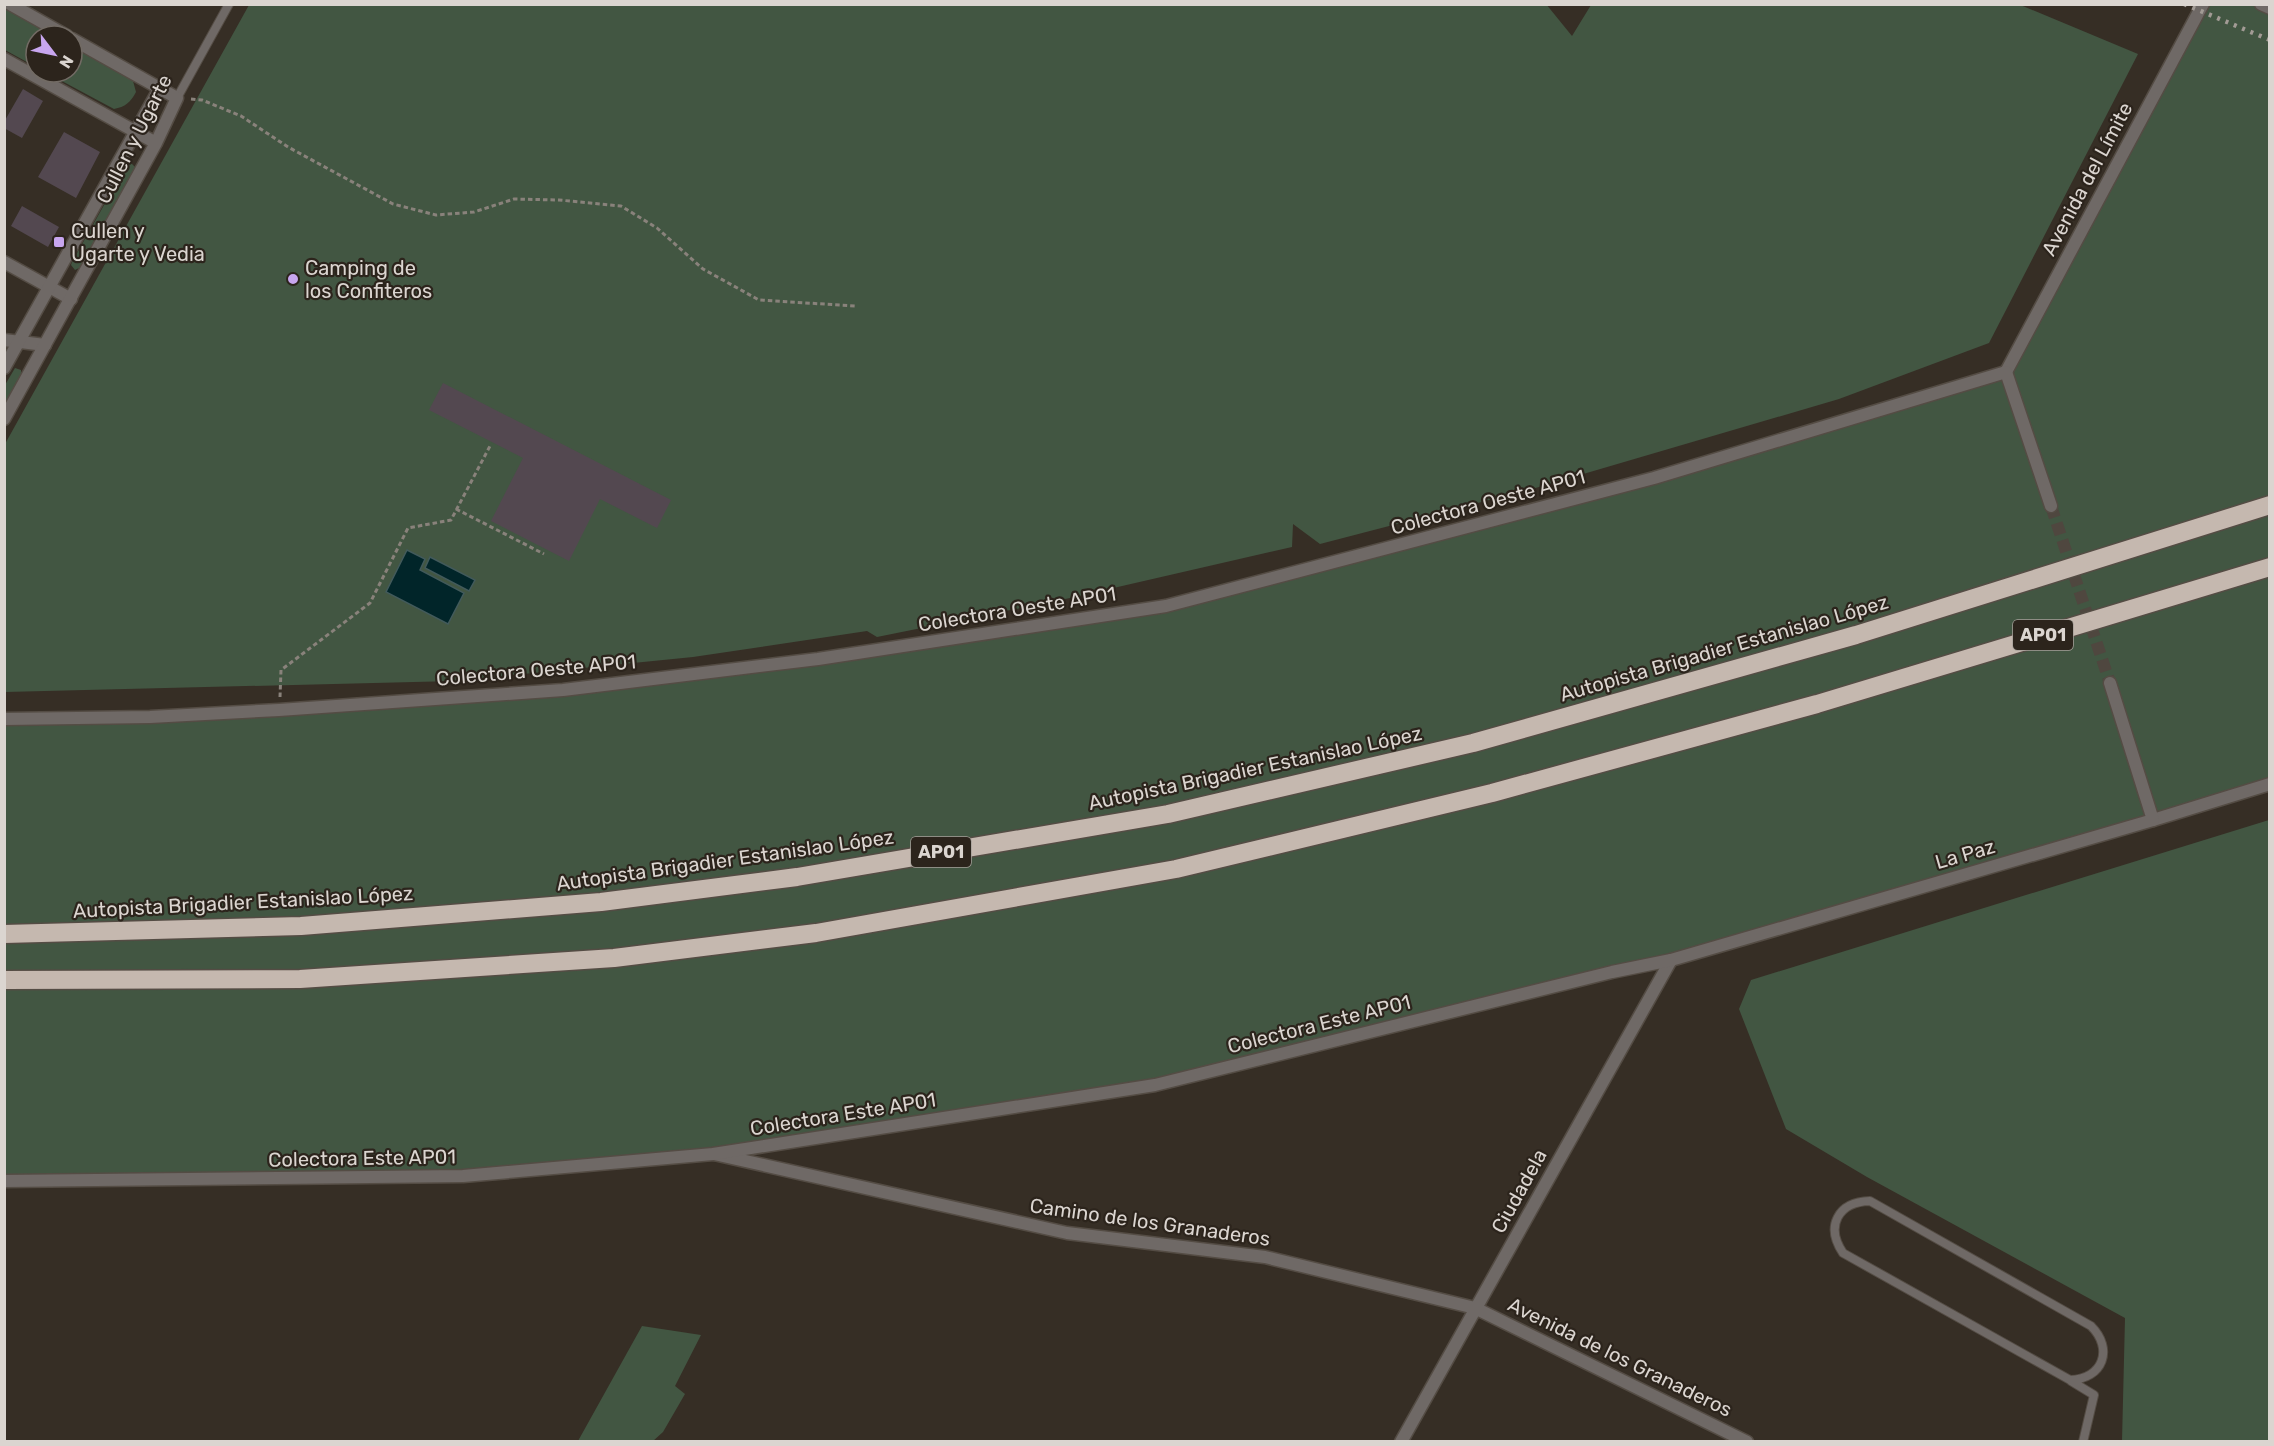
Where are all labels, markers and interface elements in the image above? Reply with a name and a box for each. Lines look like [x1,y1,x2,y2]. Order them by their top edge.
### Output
north arrow [24,24,84,84]
text: N [55,52,77,72]
street label: Cullen y Ugarte [91,70,177,208]
street label: Avenida del Límite [2036,98,2138,260]
place label: Cullen y Ugarte y Vedia [71,219,205,266]
marker: Cullen y Ugarte y Vedia [52,235,66,249]
place label: Camping de los Confiteros [305,256,432,303]
marker: Camping de los Confiteros [286,272,300,286]
street label: Colectora Oeste AP01 [1388,464,1588,540]
street label: Colectora Oeste AP01 [916,581,1118,637]
street label: Autopista Brigadier Estanislao López [1557,590,1891,706]
road number: AP01 [2013,620,2073,650]
street label: Colectora Oeste AP01 [435,649,637,691]
street label: Autopista Brigadier Estanislao López [1086,721,1424,815]
street label: Autopista Brigadier Estanislao López [555,824,895,896]
street label: La Paz [1932,834,1998,874]
road number: AP01 [911,837,971,867]
street label: Autopista Brigadier Estanislao López [72,881,414,923]
street label: Colectora Este AP01 [1225,990,1413,1058]
street label: Colectora Este AP01 [748,1087,938,1141]
street label: Colectora Este AP01 [268,1144,456,1172]
street label: Ciudadela [1486,1145,1552,1237]
street label: Camino de los Granaderos [1028,1193,1272,1251]
street label: Avenida de los Granaderos [1504,1292,1736,1422]

